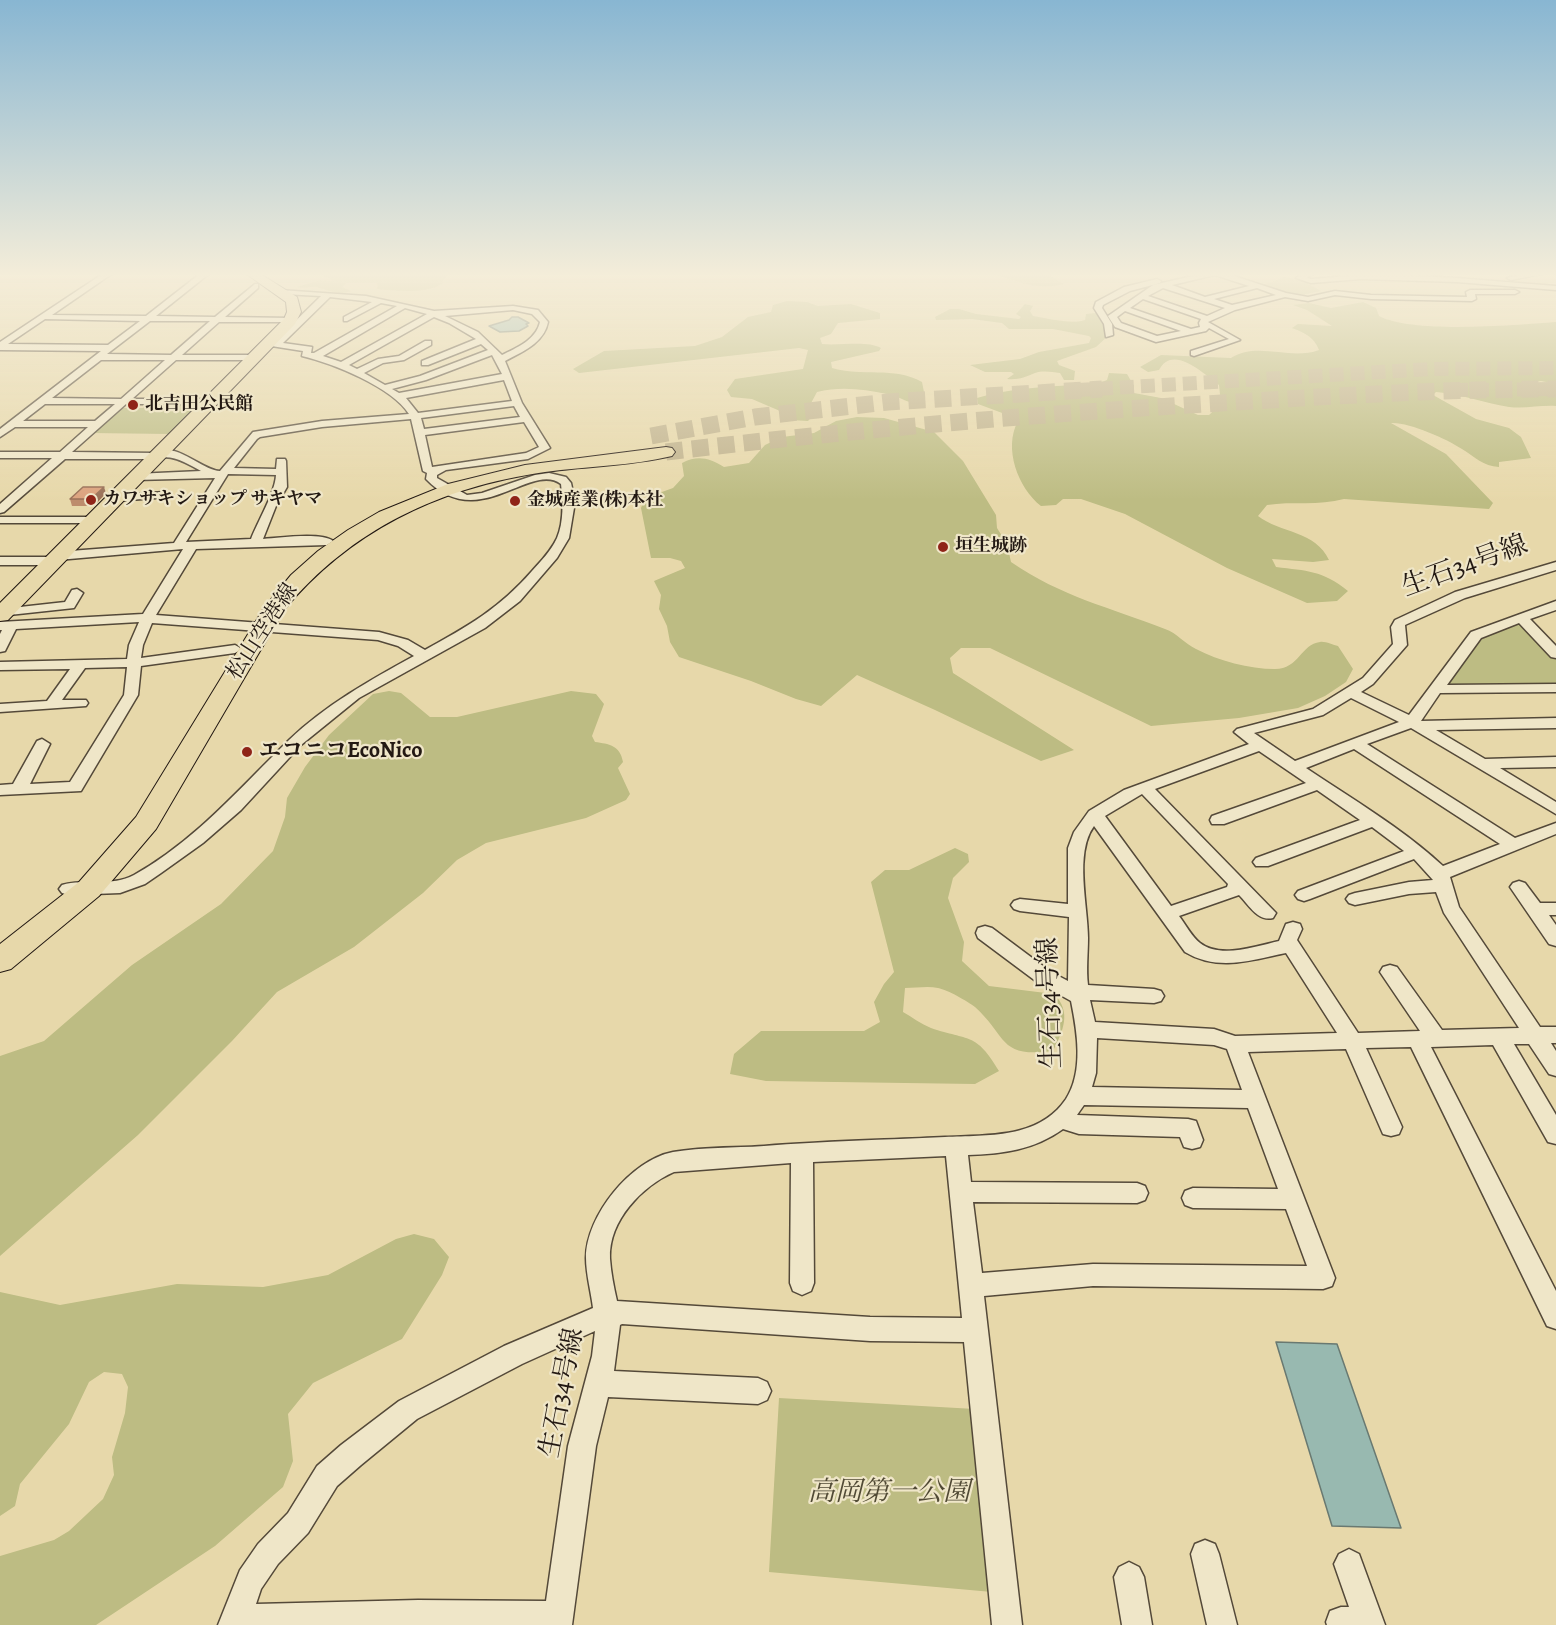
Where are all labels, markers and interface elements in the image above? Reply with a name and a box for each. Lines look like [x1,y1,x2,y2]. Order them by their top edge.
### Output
place label: 北吉田公民館 [145,394,253,416]
marker: 北吉田公民館 [126,398,140,412]
place label: カワサキショップ サキヤマ [103,489,322,511]
place label: 金城産業(株)本社 [527,490,663,512]
marker: カワサキショップ サキヤマ [84,493,98,507]
marker: 金城産業(株)本社 [508,494,522,508]
street label: 生石34号線 [1398,529,1532,605]
place label: 垣生城跡 [955,536,1027,558]
marker: 垣生城跡 [936,540,950,554]
street label: 松山空港線 [222,579,304,685]
place label: エコニコEcoNico [259,739,423,765]
marker: エコニコEcoNico [240,745,254,759]
street label: 生石34号線 [1033,937,1069,1069]
street label: 生石34号線 [535,1325,591,1461]
park label: 高岡第一公園 [808,1477,970,1509]

